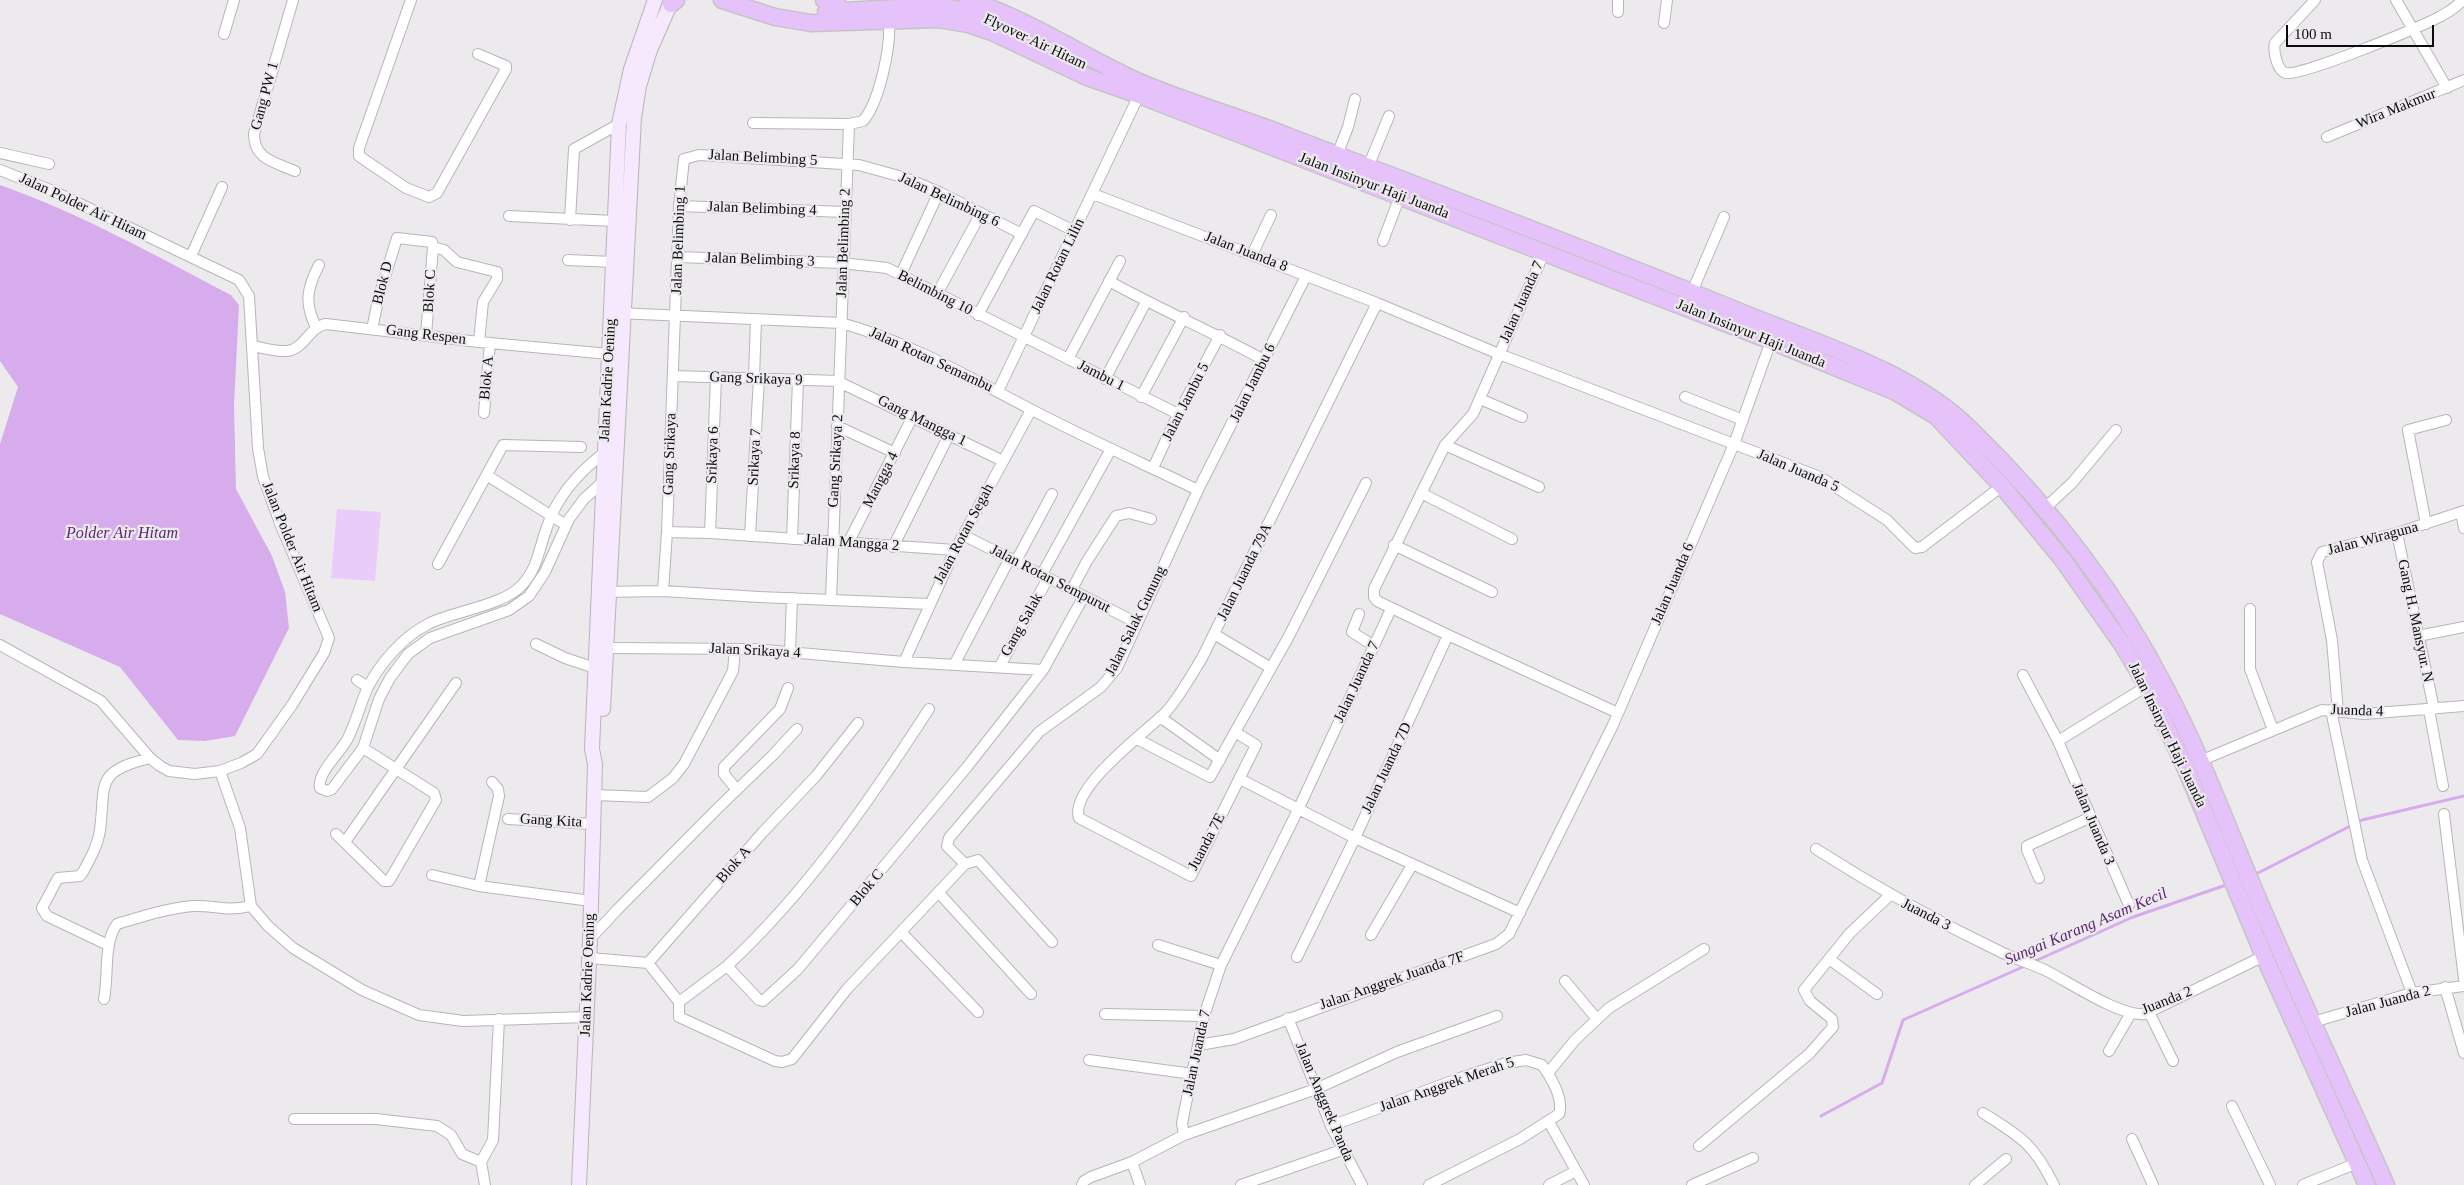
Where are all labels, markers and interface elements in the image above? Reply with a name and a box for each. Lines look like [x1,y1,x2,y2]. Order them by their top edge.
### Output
street label: Flyover Air Hitam [981,10,1089,74]
scale bar [2289,15,2436,47]
text: 100 m [2294,26,2332,42]
street label: Gang PW 1 [247,60,283,132]
street label: Wira Makmur [2353,85,2439,133]
street label: Jalan Belimbing 5 [708,146,818,170]
street label: Jalan Insinyur Haji Juanda [1296,149,1452,223]
street label: Jalan Belimbing 6 [896,169,1002,231]
street label: Jalan Polder Air Hitam [16,170,150,244]
street label: Jalan Belimbing 1 [668,185,690,295]
street label: Jalan Belimbing 2 [833,188,855,298]
street label: Jalan Belimbing 4 [707,198,817,220]
street label: Jalan Rotan Lilin [1027,216,1089,316]
street label: Jalan Juanda 8 [1202,228,1290,276]
street label: Jalan Belimbing 3 [705,249,815,271]
street label: Jalan Juanda 7 [1496,258,1548,346]
street label: Blok D [369,260,397,306]
street label: Belimbing 10 [894,266,976,320]
street label: Blok C [420,269,440,313]
street label: Jalan Insinyur Haji Juanda [1674,296,1828,372]
street label: Jalan Kadrie Oening [596,318,620,442]
street label: Gang Respen [385,321,467,349]
street label: Jalan Rotan Semambu [866,323,996,397]
street label: Jalan Jambu 6 [1226,341,1280,425]
street label: Blok A [476,355,498,401]
street label: Jambu 1 [1074,357,1128,395]
street label: Jalan Jambu 5 [1159,360,1213,444]
street label: Gang Srikaya 9 [709,368,803,390]
street label: Gang Mangga 1 [875,392,969,450]
street label: Gang Srikaya [660,413,680,495]
street label: Gang Srikaya 2 [825,414,847,508]
street label: Srikaya 6 [703,426,723,484]
street label: Srikaya 7 [745,428,765,486]
street label: Srikaya 8 [785,431,805,489]
street label: Jalan Juanda 5 [1754,446,1842,496]
street label: Mangga 4 [859,449,903,511]
street label: Jalan Polder Air Hitam [258,479,326,615]
street label: Jalan Rotan Segah [930,481,998,587]
street label: Jalan Wiraguna [2326,518,2420,560]
street label: Jalan Juanda 79A [1214,521,1276,623]
water label: Polder Air Hitam [66,524,178,544]
street label: Jalan Mangga 2 [804,531,900,555]
street label: Jalan Juanda 6 [1648,540,1698,628]
street label: Jalan Rotan Sempurut [987,541,1113,617]
street label: Gang H. Mansyur. N [2393,558,2437,684]
street label: Jalan Salak Gunung [1102,563,1170,679]
street label: Gang Salak [997,590,1047,660]
street label: Jalan Juanda 7 [1330,639,1384,725]
street label: Jalan Srikaya 4 [709,640,801,662]
street label: Jalan Insinyur Haji Juanda [2124,659,2210,811]
street label: Juanda 4 [2330,701,2384,721]
street label: Jalan Juanda 7D [1358,720,1416,816]
street label: Jalan Juanda 3 [2068,780,2118,868]
street label: Gang Kita [520,810,582,832]
street label: Juanda 7E [1184,810,1230,874]
street label: Blok A [713,843,755,887]
street label: Blok C [846,866,888,910]
water label: Sungai Karang Asam Kecil [2002,884,2170,970]
street label: Juanda 3 [1898,895,1954,935]
street label: Jalan Kadrie Oening [577,913,599,1037]
street label: Jalan Anggrek Juanda 7F [1317,948,1467,1014]
street label: Jalan Juanda 2 [2343,982,2433,1022]
street label: Juanda 2 [2139,983,2195,1019]
street label: Jalan Juanda 7 [1179,1008,1215,1098]
street label: Jalan Anggrek Panda [1291,1040,1357,1164]
street label: Jalan Anggrek Merah 5 [1377,1054,1517,1116]

